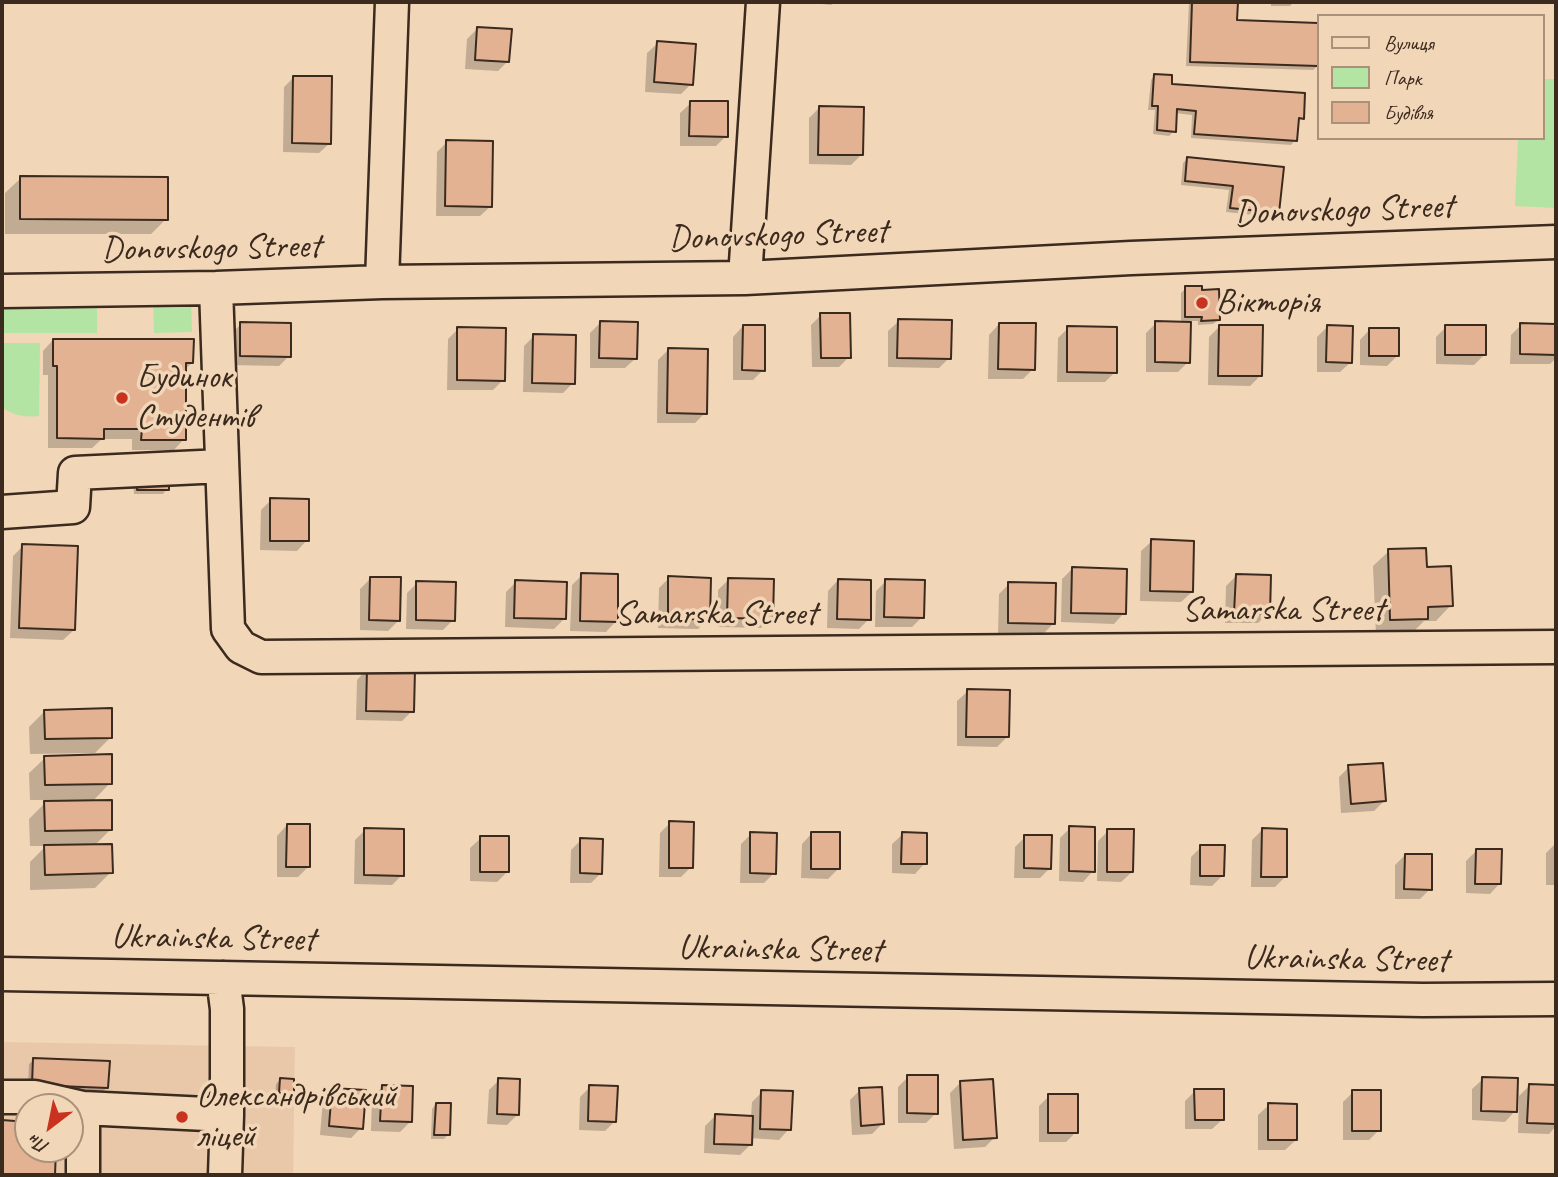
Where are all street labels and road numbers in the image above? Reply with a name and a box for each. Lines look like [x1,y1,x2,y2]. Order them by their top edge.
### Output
street label: Donovskogo Street [1234,186,1454,236]
street label: Donovskogo Street [668,211,888,261]
street label: Donovskogo Street [101,226,321,272]
street label: Samarska Street [1182,590,1384,632]
street label: Samarska Street [615,594,817,636]
street label: Ukrainska Street [111,916,315,962]
street label: Ukrainska Street [678,927,882,973]
street label: Ukrainska Street [1244,937,1448,983]

